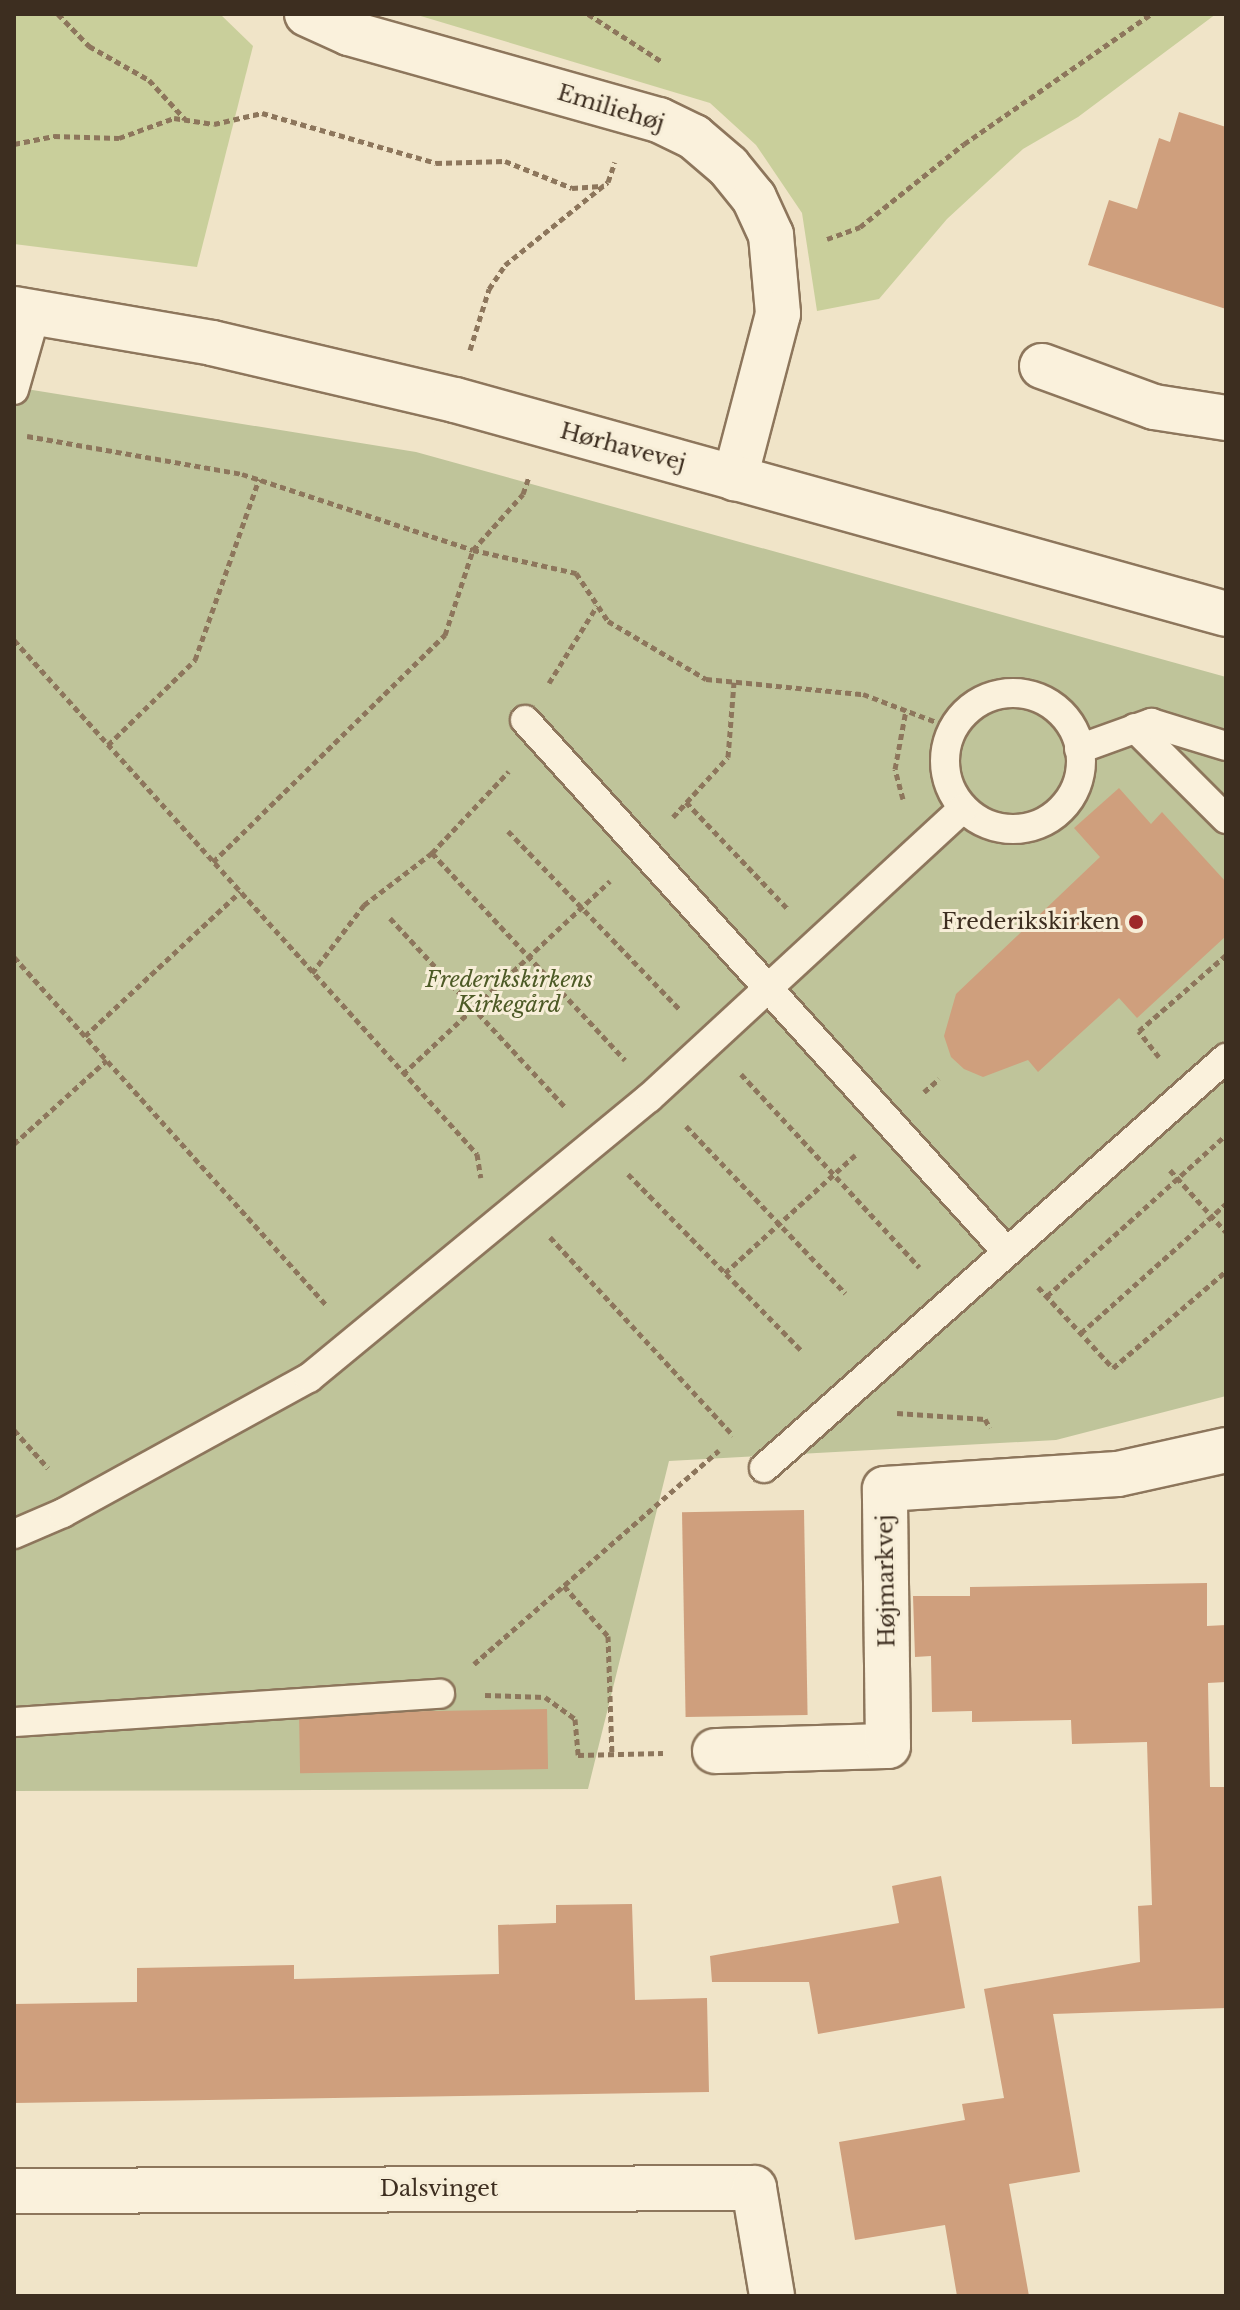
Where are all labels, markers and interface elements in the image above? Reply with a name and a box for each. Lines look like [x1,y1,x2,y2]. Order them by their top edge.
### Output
street label: Emiliehøj [554,79,668,137]
street label: Hørhavevej [557,418,689,476]
place label: Frederikskirken [942,909,1120,935]
marker: Frederikskirken [1127,913,1145,931]
park label: Frederikskirkens Kirkegård [425,966,593,1018]
street label: Højmarkvej [872,1514,900,1648]
street label: Dalsvinget [380,2176,498,2202]

